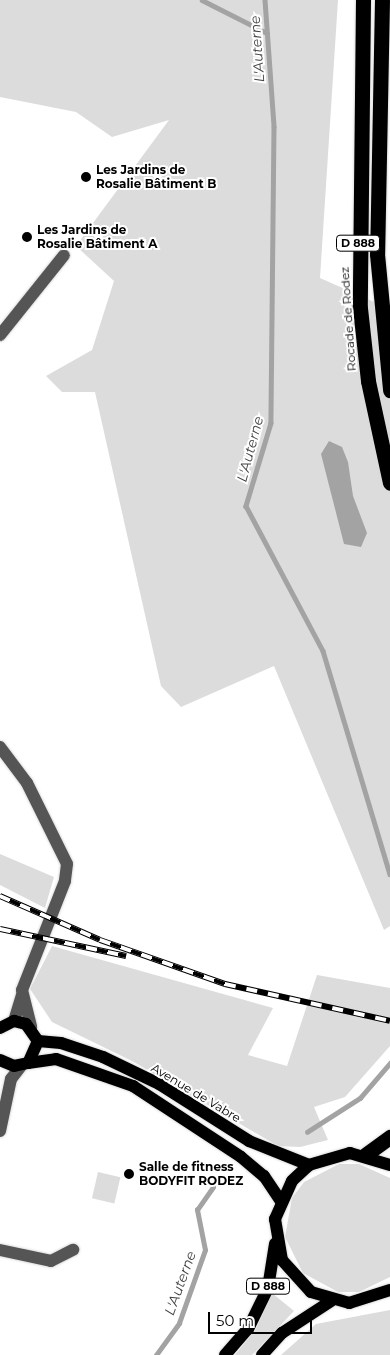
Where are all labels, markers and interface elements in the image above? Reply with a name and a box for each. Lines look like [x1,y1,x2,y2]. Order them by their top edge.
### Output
water label: L'Auterne [246,15,268,83]
place label: Les Jardins de Rosalie Bâtiment B [96,163,216,191]
marker: Les Jardins de Rosalie Bâtiment B [80,171,92,183]
place label: Les Jardins de Rosalie Bâtiment A [37,223,157,251]
marker: Les Jardins de Rosalie Bâtiment A [21,231,33,243]
road number: D 888 [336,234,380,252]
street label: Rocade de Rodez [337,266,359,372]
water label: L'Auterne [233,414,267,484]
street label: Avenue de Vabre [149,1061,243,1125]
place label: Salle de fitness BODYFIT RODEZ [139,1160,243,1188]
marker: Salle de fitness BODYFIT RODEZ [123,1168,135,1180]
water label: L'Auterne [161,1249,199,1317]
road number: D 888 [246,1278,290,1294]
scale bar [210,1302,314,1334]
text: 50 m [216,1311,254,1330]

